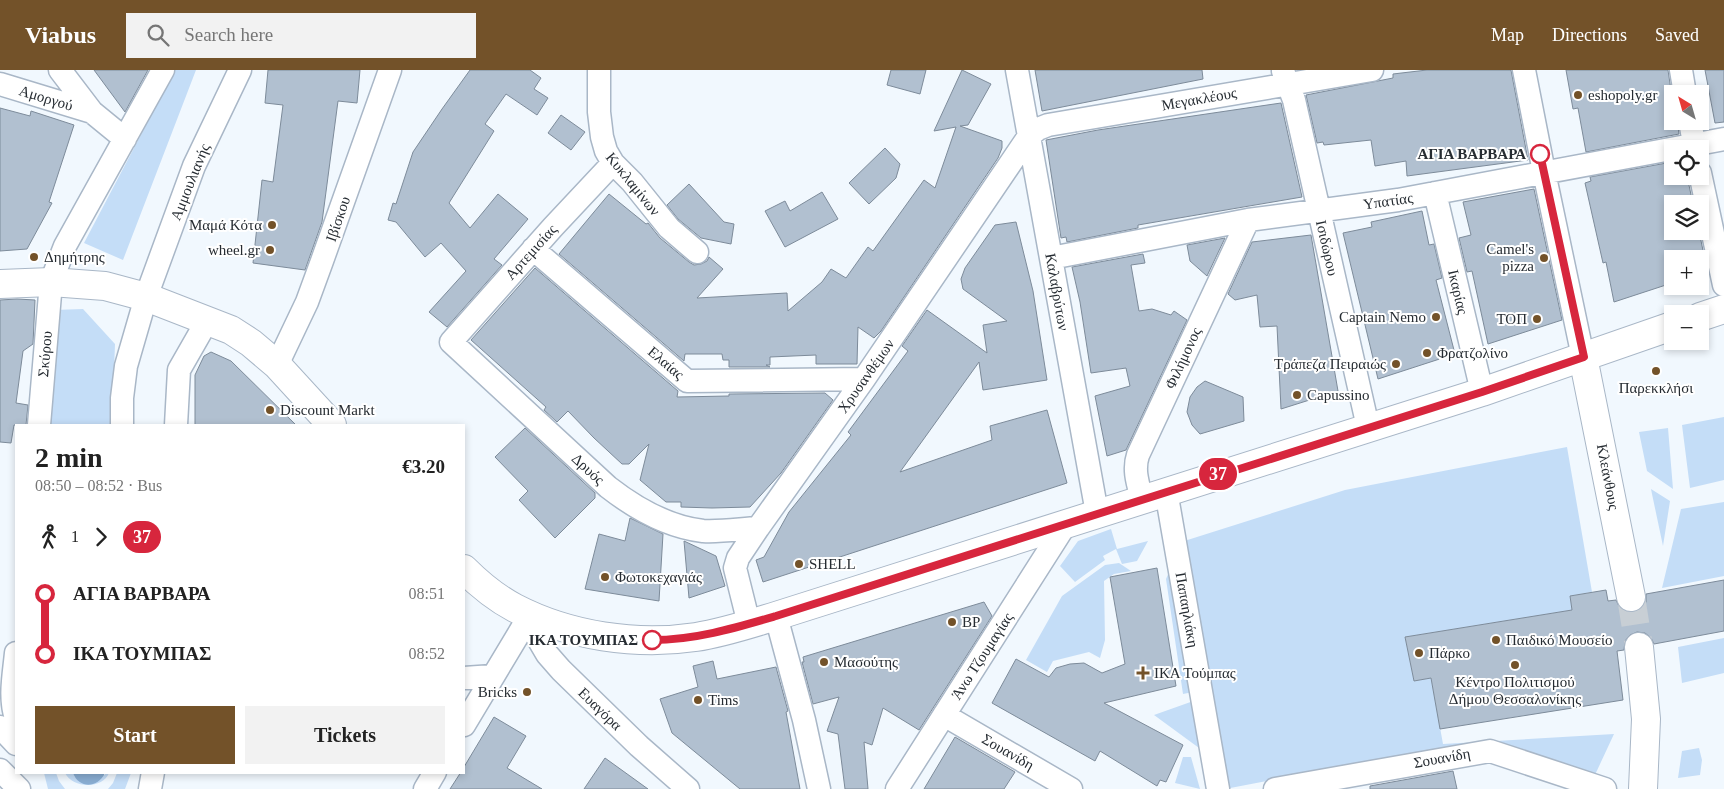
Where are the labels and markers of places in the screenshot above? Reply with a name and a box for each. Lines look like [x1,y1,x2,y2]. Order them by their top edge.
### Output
place label: eshopoly.gr [1588,87,1657,103]
marker: eshopoly.gr [1572,89,1584,101]
marker: ΑΓΙΑ ΒΑΡΒΑΡΑ [1530,144,1550,164]
place label: ΑΓΙΑ ΒΑΡΒΑΡΑ [1417,146,1526,162]
place label: Μαμά Κότα [189,217,262,233]
marker: Μαμά Κότα [266,219,278,231]
place label: Camel's pizza [1486,241,1534,274]
place label: wheel.gr [208,242,260,258]
marker: wheel.gr [264,244,276,256]
place label: Δημήτρης [44,249,105,265]
marker: Δημήτρης [28,251,40,263]
marker: Camel's pizza [1538,252,1550,264]
place label: Captain Nemo [1339,309,1426,325]
marker: Captain Nemo [1430,311,1442,323]
place label: ΤΟΠ [1496,311,1527,327]
marker: ΤΟΠ [1531,313,1543,325]
place label: Φρατζολίνο [1437,345,1508,361]
marker: Φρατζολίνο [1421,347,1433,359]
place label: Τράπεζα Πειραιώς [1274,356,1386,372]
marker: Τράπεζα Πειραιώς [1390,358,1402,370]
marker: Παρεκκλήσι [1650,365,1662,377]
place label: Παρεκκλήσι [1619,380,1693,396]
place label: Capussino [1307,387,1370,403]
marker: Capussino [1291,389,1303,401]
place label: Discount Markt [280,402,375,418]
marker: Discount Markt [264,404,276,416]
place label: SHELL [809,556,856,572]
marker: SHELL [793,558,805,570]
place label: Φωτοκεχαγιάς [615,569,702,585]
marker: Φωτοκεχαγιάς [599,571,611,583]
place label: BP [962,614,980,630]
marker: BP [946,616,958,628]
marker: ΙΚΑ ΤΟΥΜΠΑΣ [642,630,662,650]
place label: ΙΚΑ ΤΟΥΜΠΑΣ [529,632,638,648]
place label: Παιδικό Μουσείο [1506,632,1613,648]
marker: Παιδικό Μουσείο [1490,634,1502,646]
place label: Πάρκο [1429,645,1470,661]
marker: Πάρκο [1413,647,1425,659]
place label: Μασούτης [834,654,898,670]
marker: Μασούτης [818,656,830,668]
marker: Κέντρο Πολιτισμού Δήμου Θεσσαλονίκης [1509,659,1521,671]
place label: ΙΚΑ Τούμπας [1154,665,1236,681]
marker: ΙΚΑ Τούμπας [1136,666,1150,680]
place label: Κέντρο Πολιτισμού Δήμου Θεσσαλονίκης [1449,674,1581,707]
place label: Bricks [478,684,517,700]
marker: Bricks [521,686,533,698]
place label: Tims [708,692,738,708]
marker: Tims [692,694,704,706]

